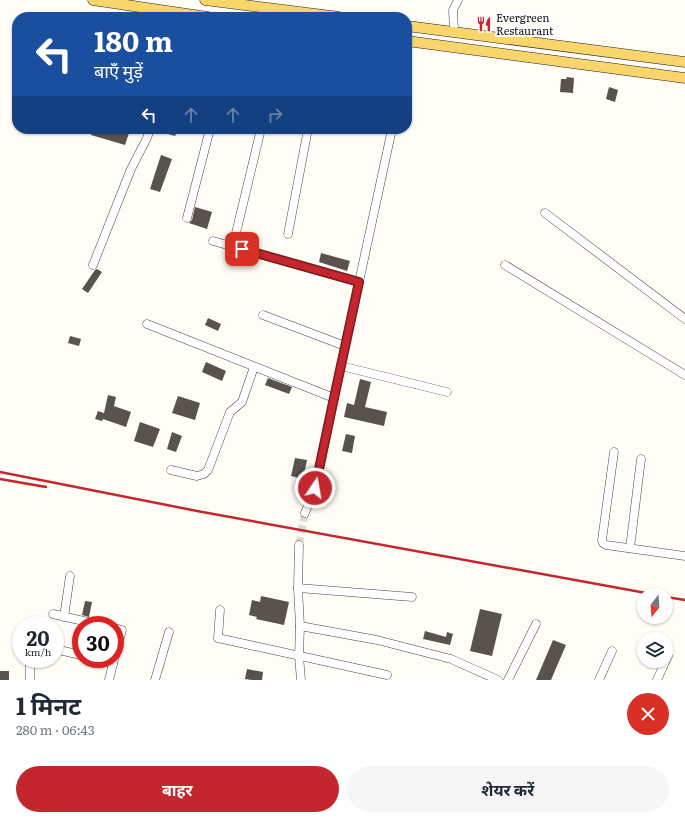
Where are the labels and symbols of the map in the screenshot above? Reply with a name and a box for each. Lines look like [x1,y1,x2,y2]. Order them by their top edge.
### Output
place label: Evergreen Restaurant [496,9,554,38]
restaurant icon: Evergreen Restaurant [475,15,493,33]
pin [225,232,259,266]
position arrow [294,467,336,509]
north arrow [637,588,673,624]
speed limit sign: 30 [72,616,124,668]

